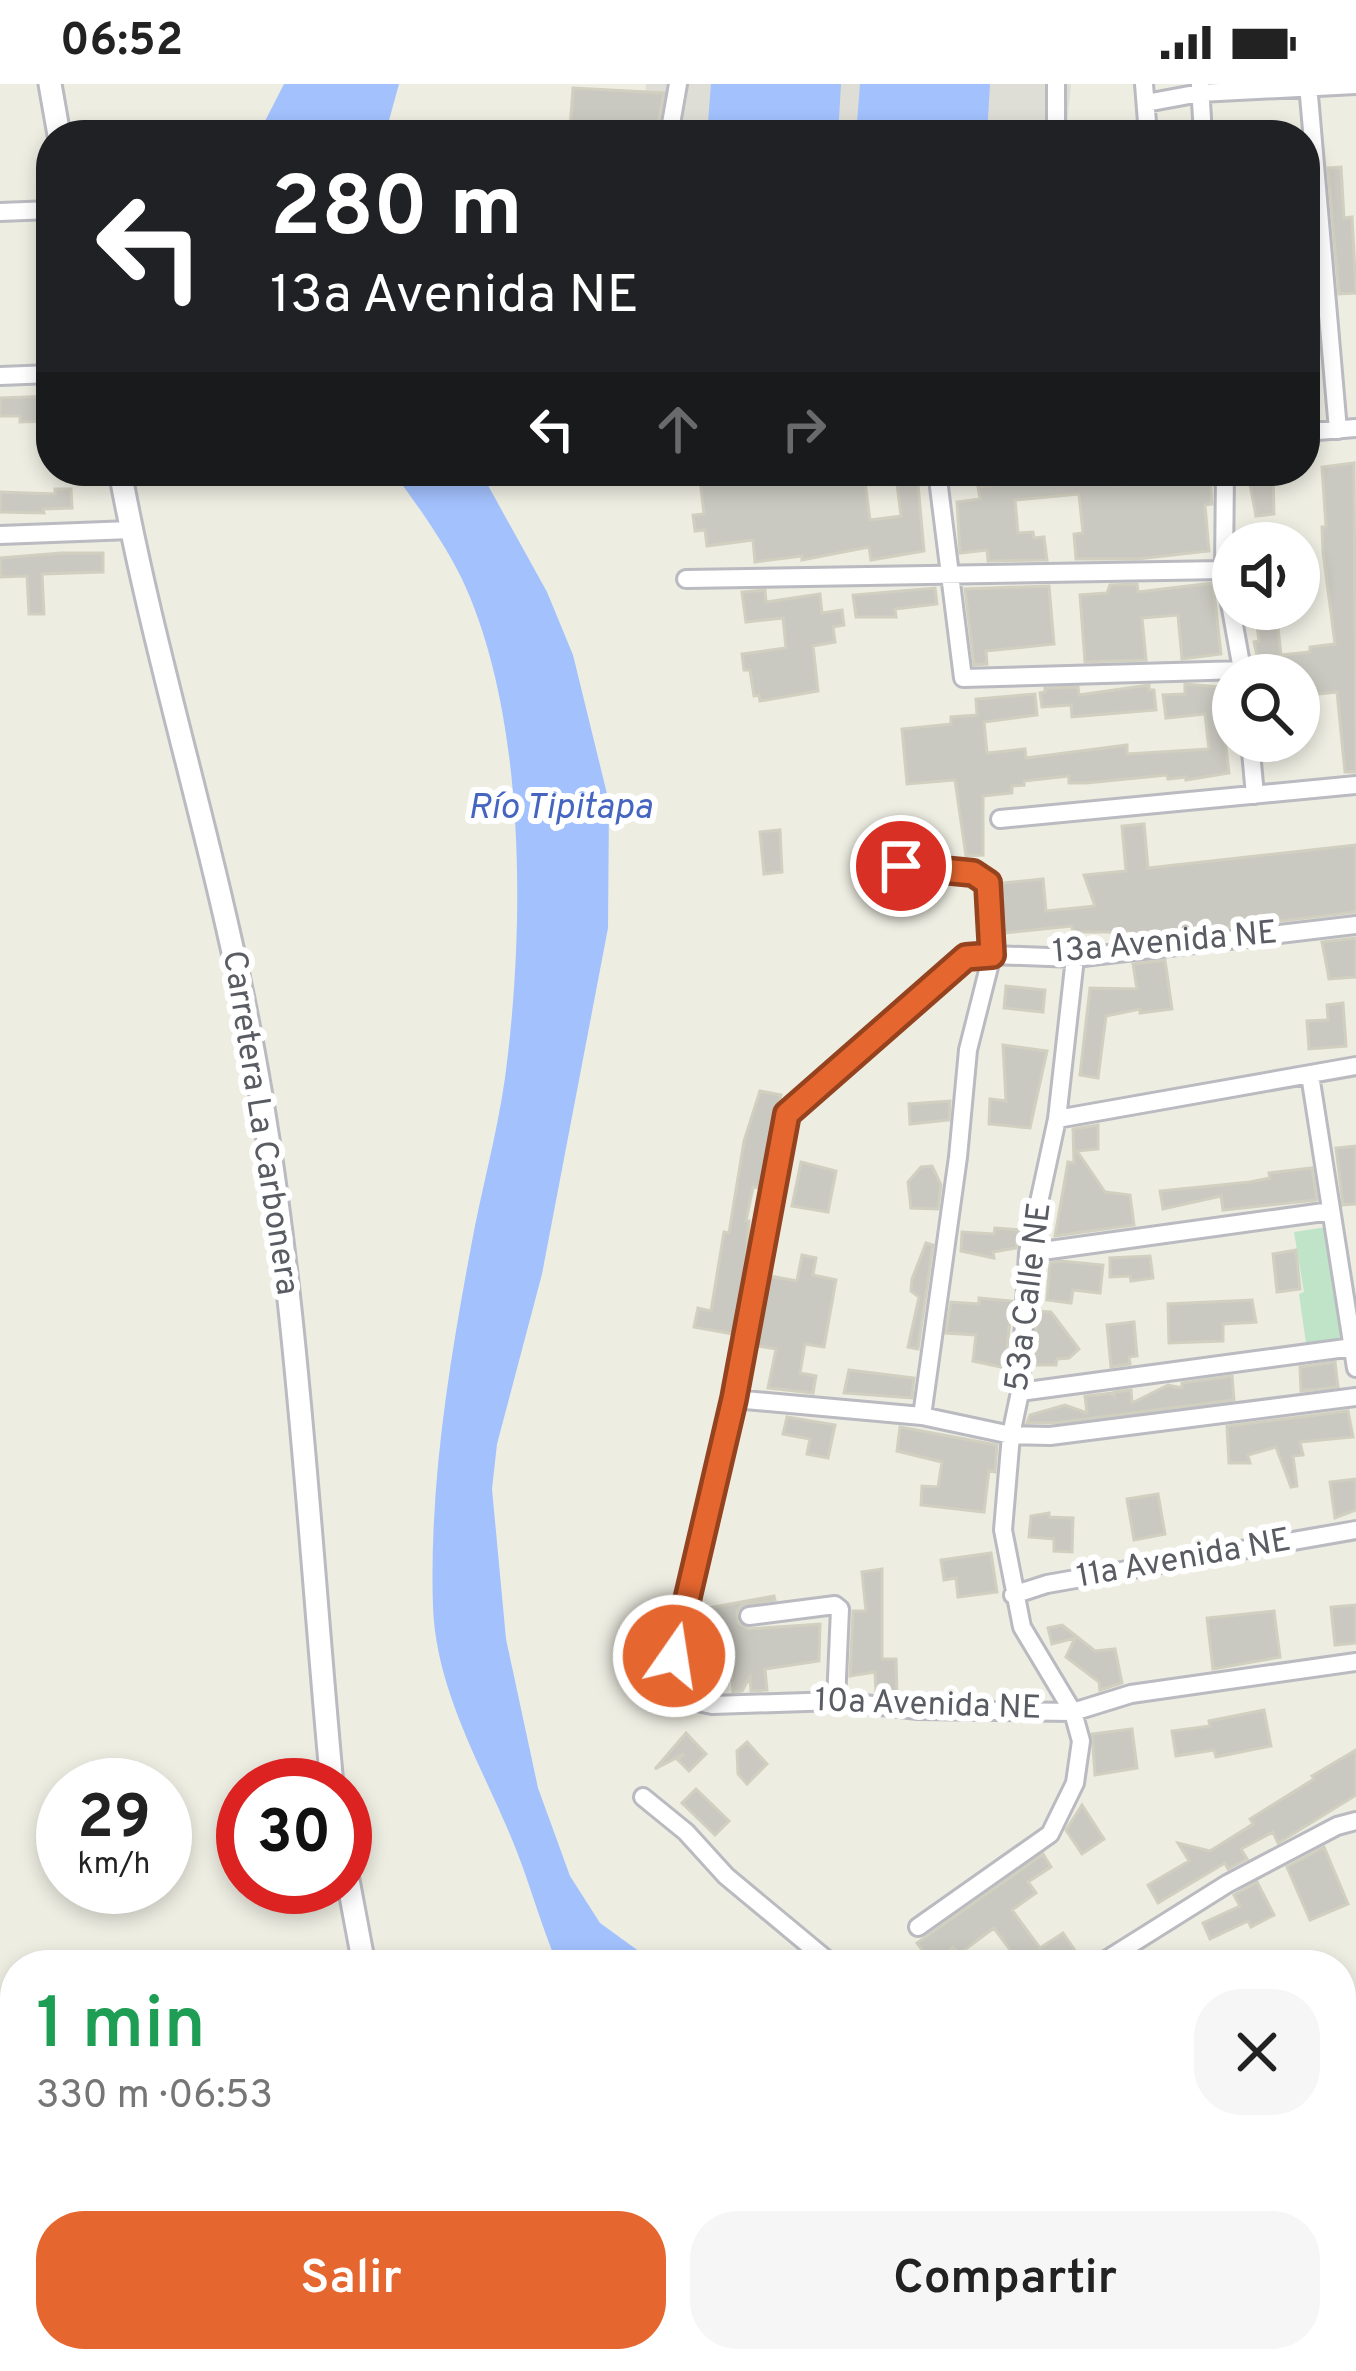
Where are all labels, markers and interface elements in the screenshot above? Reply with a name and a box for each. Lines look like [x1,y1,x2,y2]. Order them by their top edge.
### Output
text: 06:52 [60,14,183,71]
text: 280 m [270,159,523,265]
icon: left [72,168,228,324]
text: 13a Avenida NE [270,263,639,332]
icon: left [519,396,585,462]
icon: ahead [645,396,711,462]
icon: right [771,396,837,462]
map controls [1212,522,1320,762]
button: sound [1212,522,1320,630]
button: search [1212,654,1320,762]
water label: Río Tipitapa [468,786,653,832]
pin [850,815,952,917]
icon: arrive [868,833,934,899]
street label: 13a Avenida NE [1051,913,1279,975]
street label: Carretera La Carbonera [211,948,307,1298]
street label: 53a Calle NE [998,1200,1062,1394]
street label: 11a Avenida NE [1074,1521,1294,1599]
position arrow [611,1593,737,1719]
street label: 10a Avenida NE [814,1681,1042,1731]
speed limit sign: 30 [216,1758,372,1914]
text: 29 [77,1783,151,1859]
text: km/h [78,1847,150,1884]
text: 1 min [36,1982,206,2074]
button: close [1194,1989,1320,2115]
text: 330 m · 06:53 [36,2073,273,2122]
button: Salir [36,2211,666,2349]
button: Compartir [690,2211,1320,2349]

